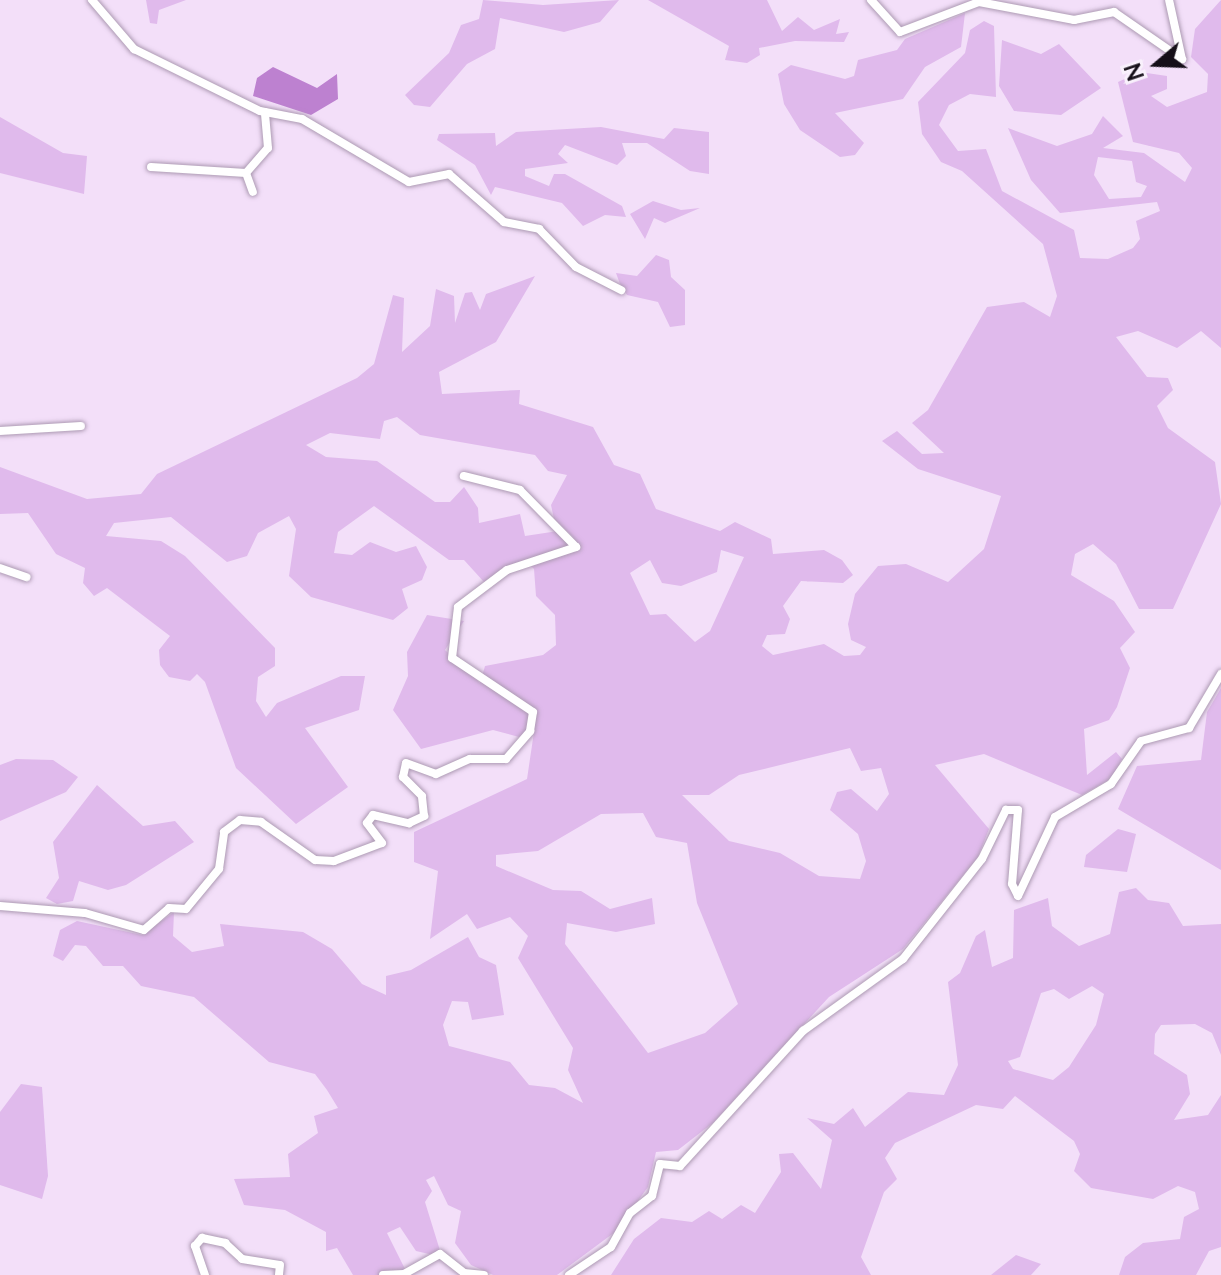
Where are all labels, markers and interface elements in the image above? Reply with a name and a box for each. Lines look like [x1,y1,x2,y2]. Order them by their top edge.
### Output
north arrow [1117,24,1197,104]
text: N [1118,60,1149,84]

